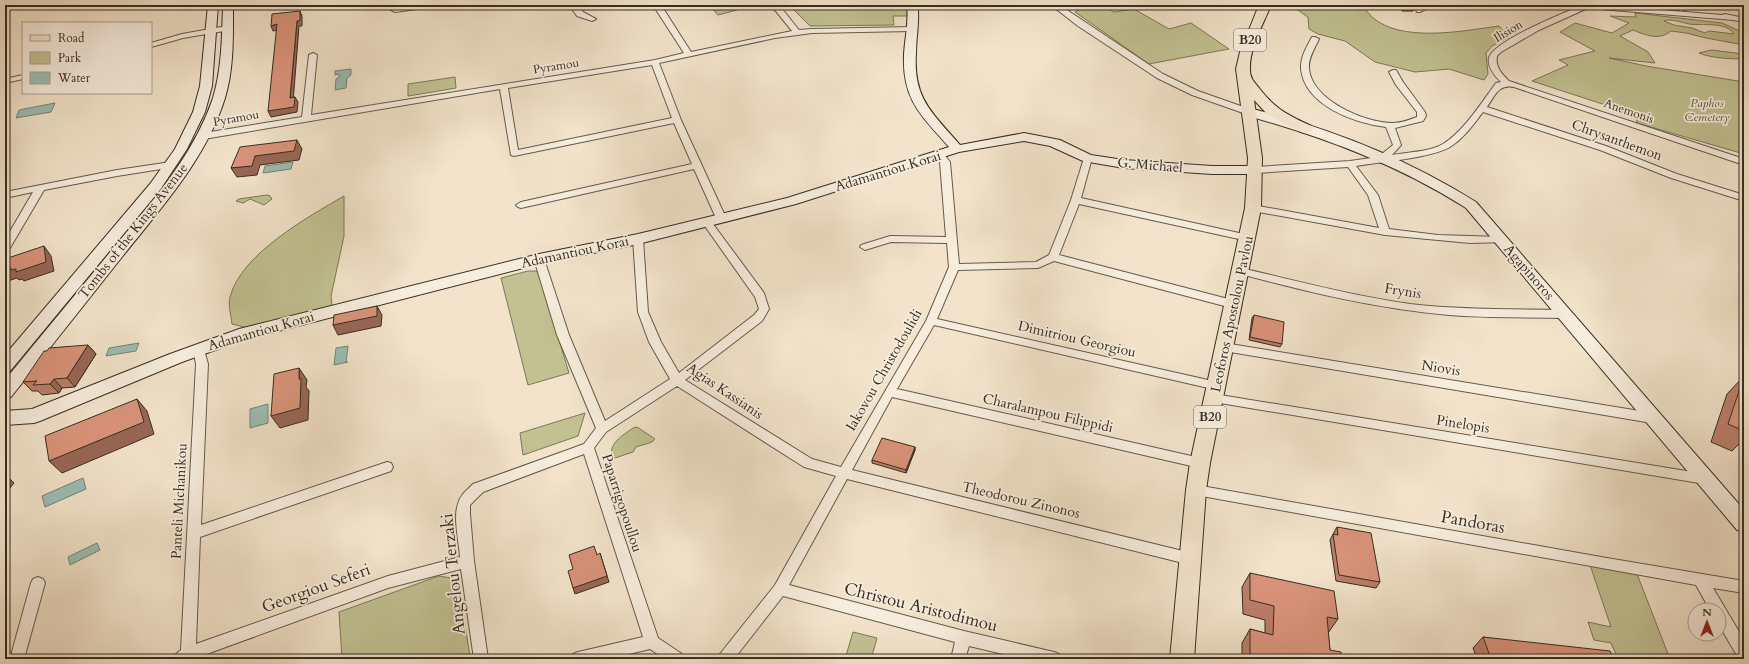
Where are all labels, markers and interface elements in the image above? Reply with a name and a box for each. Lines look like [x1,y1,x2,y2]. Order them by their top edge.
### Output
street label: Ilision [1490,16,1526,46]
legend [22,22,152,94]
road number: B20 [1234,29,1266,51]
text: Road [58,30,85,46]
text: Park [58,50,82,66]
street label: Pyramou [532,54,580,78]
text: Water [57,70,91,86]
street label: Anemonis [1602,95,1656,127]
park label: Paphos Cemetery [1684,95,1730,125]
street label: Pyramou [212,106,261,130]
street label: Chrysanthemon [1569,115,1665,165]
street label: Adamantiou Korai [833,146,943,196]
street label: G. Michael [1117,153,1184,177]
street label: Tombs of the Kings Avenue [74,159,192,303]
street label: Adamantiou Korai [519,231,631,273]
street label: Leoforos Apostolou Pavlou [1206,234,1258,394]
street label: Agapinoros [1499,240,1559,304]
street label: Frynis [1383,279,1423,303]
street label: Iakovou Christodoulidi [841,306,927,434]
street label: Adamantiou Korai [206,307,316,355]
street label: Dimitriou Georgiou [1016,316,1138,362]
street label: Niovis [1420,356,1462,380]
street label: Agias Kassianis [683,358,767,424]
street label: Charalampou Filippidi [981,389,1115,437]
road number: B20 [1194,406,1226,428]
street label: Pinelopis [1435,410,1491,438]
street label: Panteli Michanikou [166,442,192,560]
street label: Paparrigopoullou [597,451,647,555]
street label: Theodorou Zinonos [960,477,1082,523]
street label: Pandoras [1439,505,1507,539]
street label: Angelou Terzaki [435,512,471,636]
street label: Georgiou Seferi [258,558,374,618]
street label: Christou Aristodimou [842,577,1000,637]
north arrow [1687,602,1727,642]
text: N [1702,605,1712,620]

